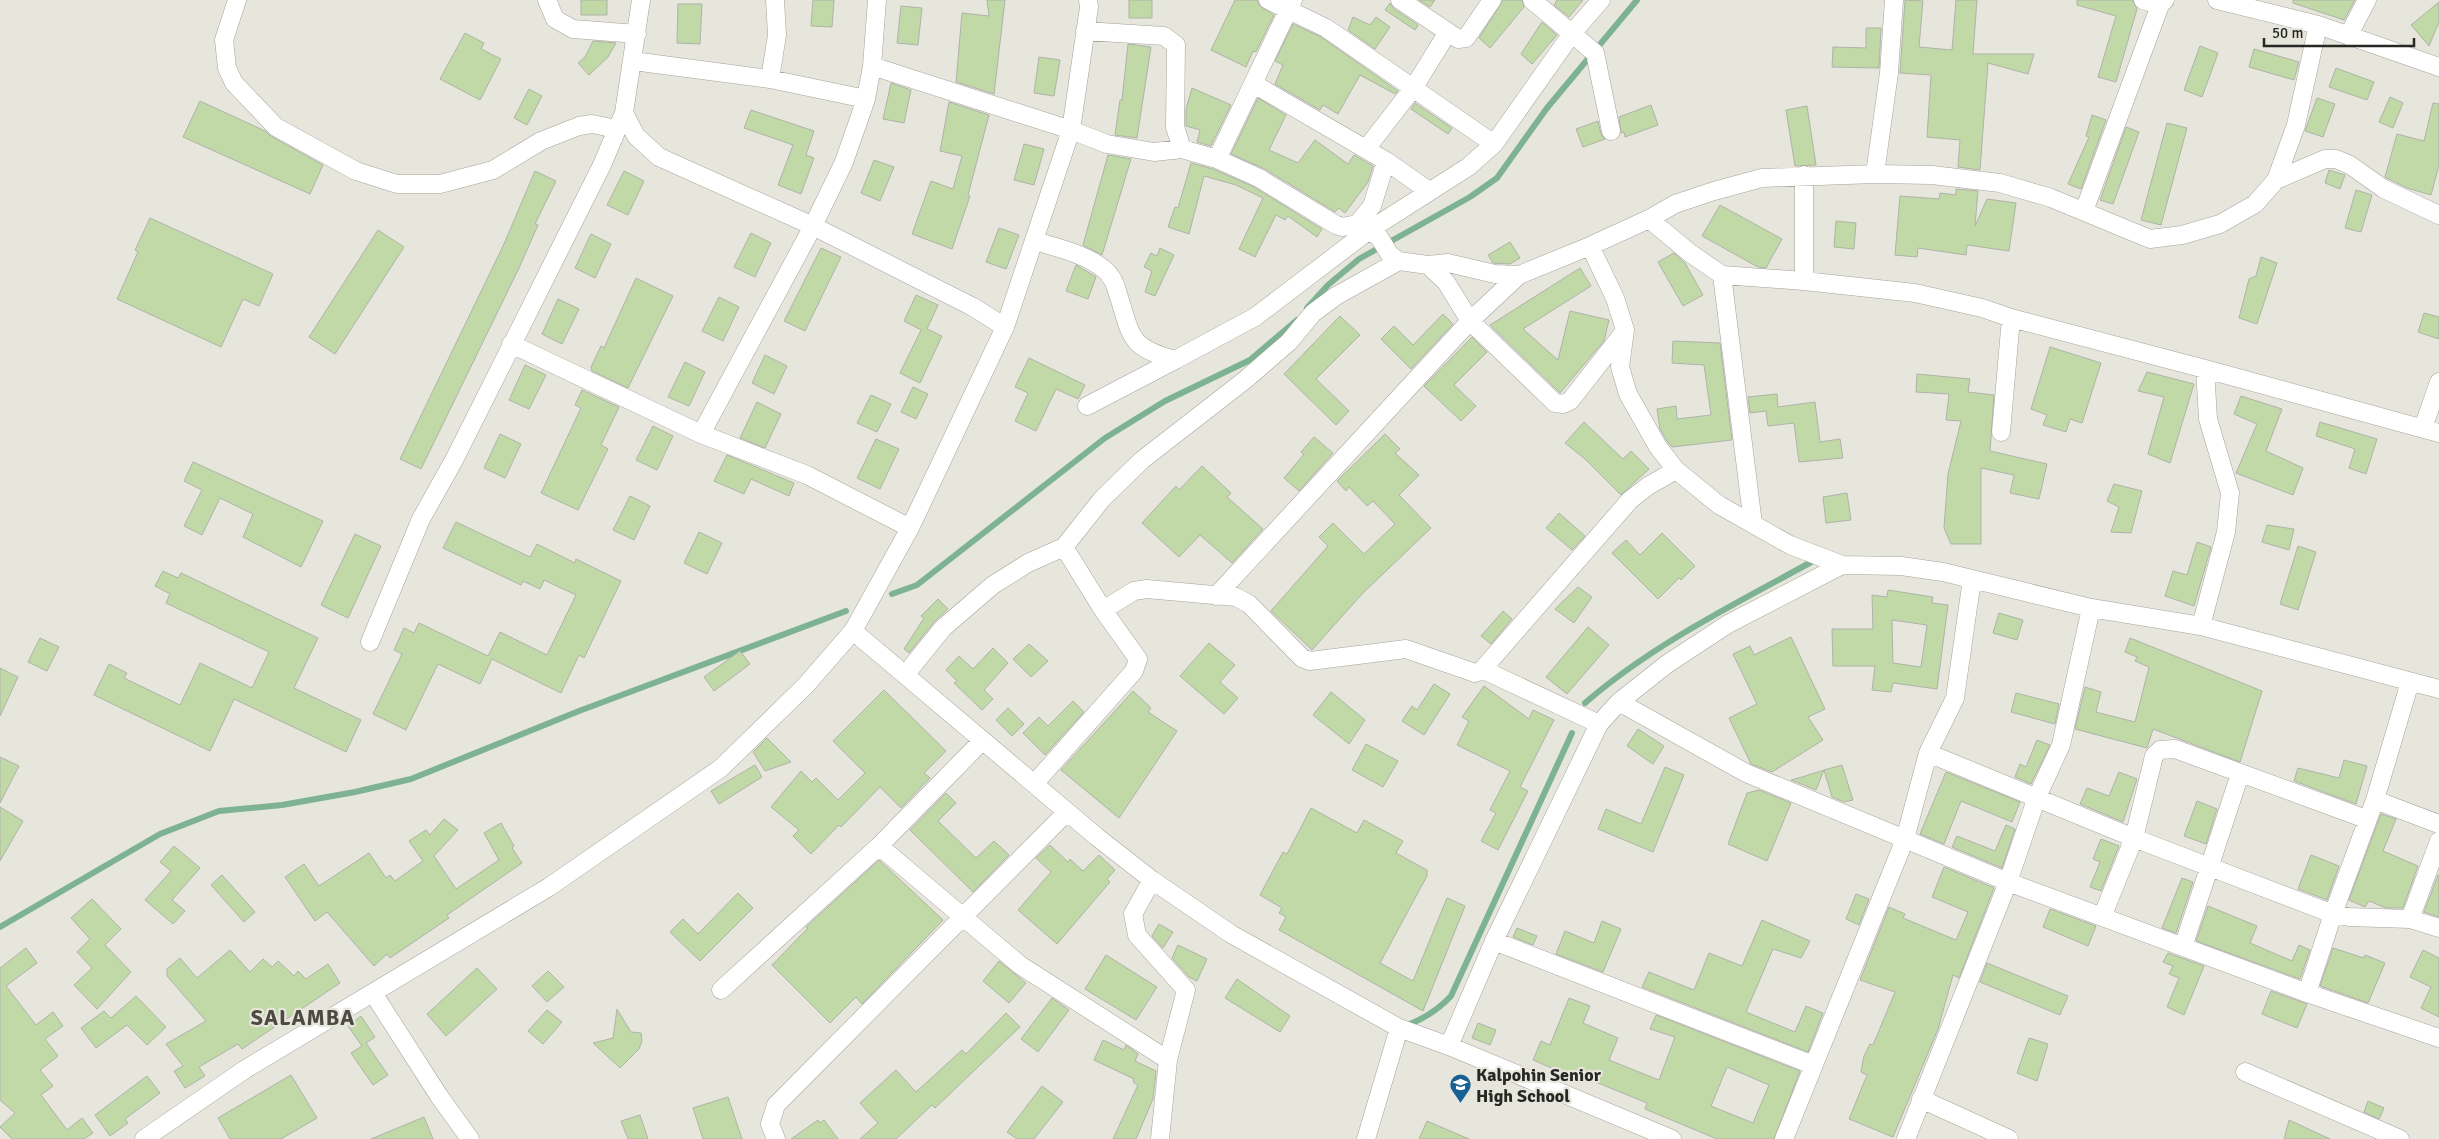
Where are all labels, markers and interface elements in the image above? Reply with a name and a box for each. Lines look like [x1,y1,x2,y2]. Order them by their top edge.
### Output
scale bar [2264,15,2414,47]
text: 50 m [2272,24,2303,42]
district label: SALAMBA [251,1004,355,1031]
place label: Kalpohin Senior High School [1476,1064,1602,1107]
school or university icon: Kalpohin Senior High School [1448,1073,1472,1104]

